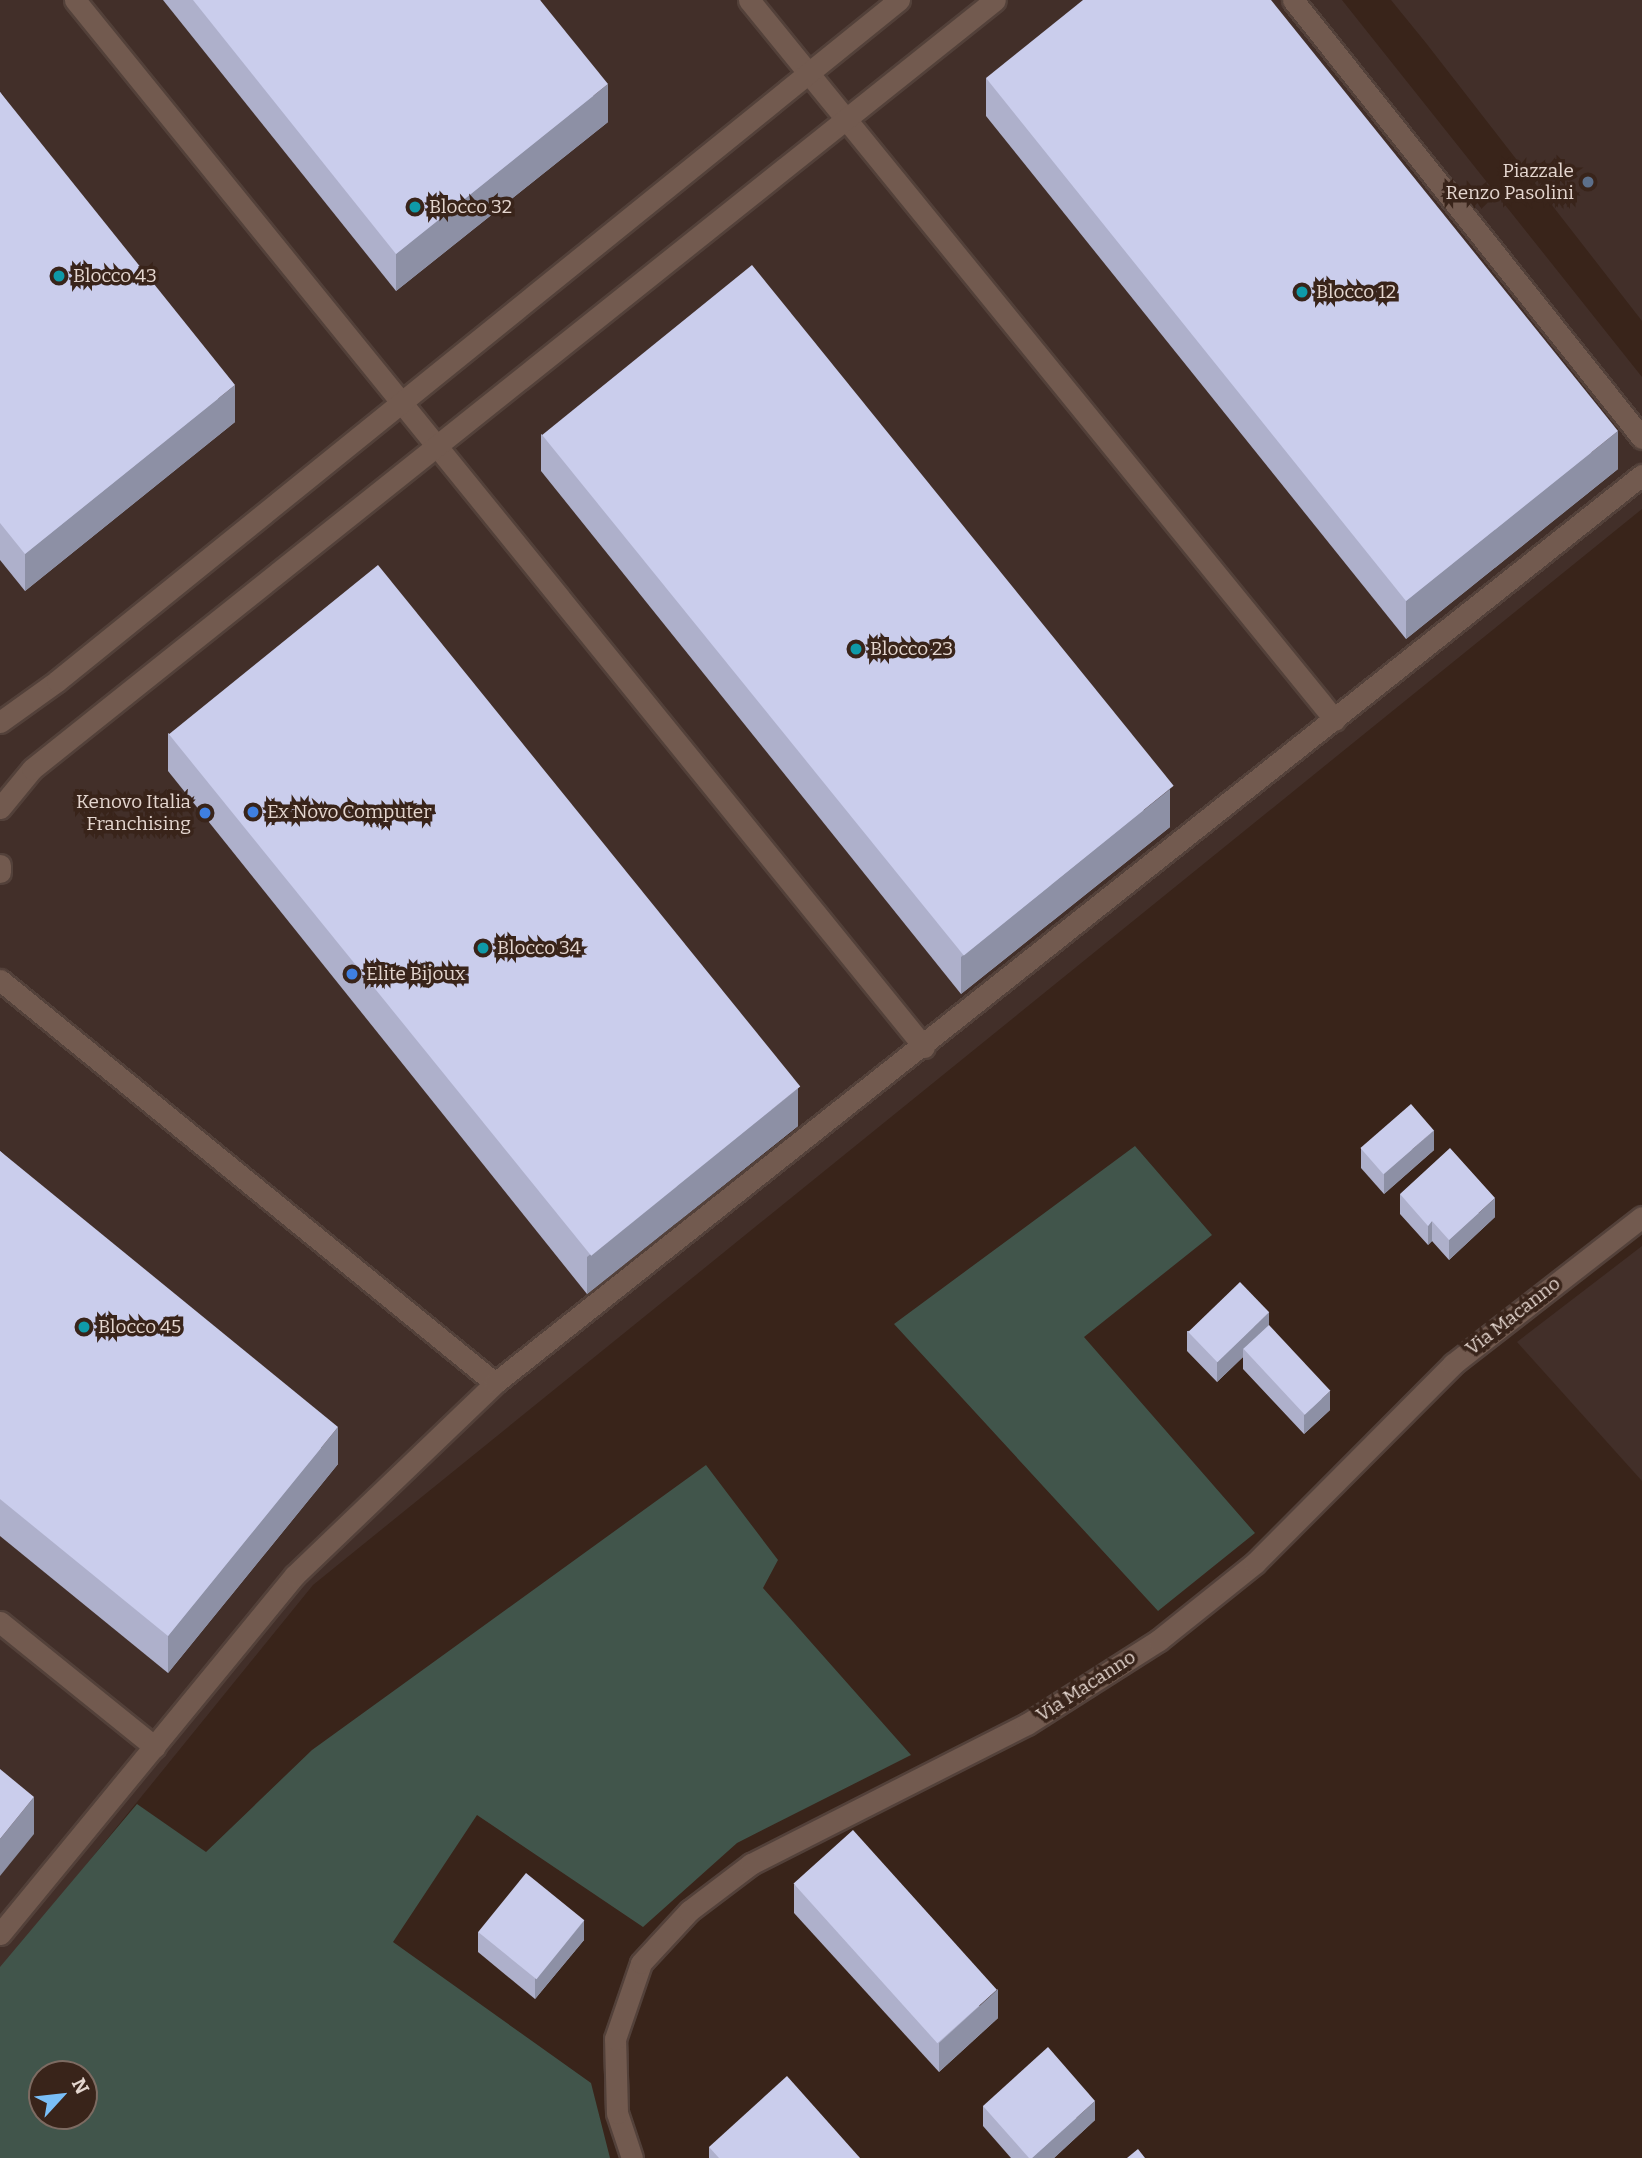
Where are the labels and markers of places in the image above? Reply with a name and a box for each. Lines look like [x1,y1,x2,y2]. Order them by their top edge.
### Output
place label: Piazzale Renzo Pasolini [1446,160,1574,204]
marker: Piazzale Renzo Pasolini [1580,174,1596,190]
place label: Blocco 32 [429,196,512,218]
marker: Blocco 32 [407,199,423,215]
place label: Blocco 43 [73,265,157,287]
marker: Blocco 43 [51,268,67,284]
place label: Blocco 12 [1316,281,1396,303]
marker: Blocco 12 [1294,284,1310,300]
place label: Blocco 23 [870,638,953,660]
marker: Blocco 23 [848,641,864,657]
place label: Kenovo Italia Franchising [76,791,191,835]
place label: Ex Novo Computer [267,801,432,823]
marker: Ex Novo Computer [245,804,261,820]
marker: Kenovo Italia Franchising [197,805,213,821]
place label: Blocco 34 [497,937,581,959]
marker: Blocco 34 [475,940,491,956]
place label: Elite Bijoux [366,963,466,985]
marker: Elite Bijoux [344,966,360,982]
place label: Blocco 45 [98,1316,181,1338]
marker: Blocco 45 [76,1319,92,1335]

